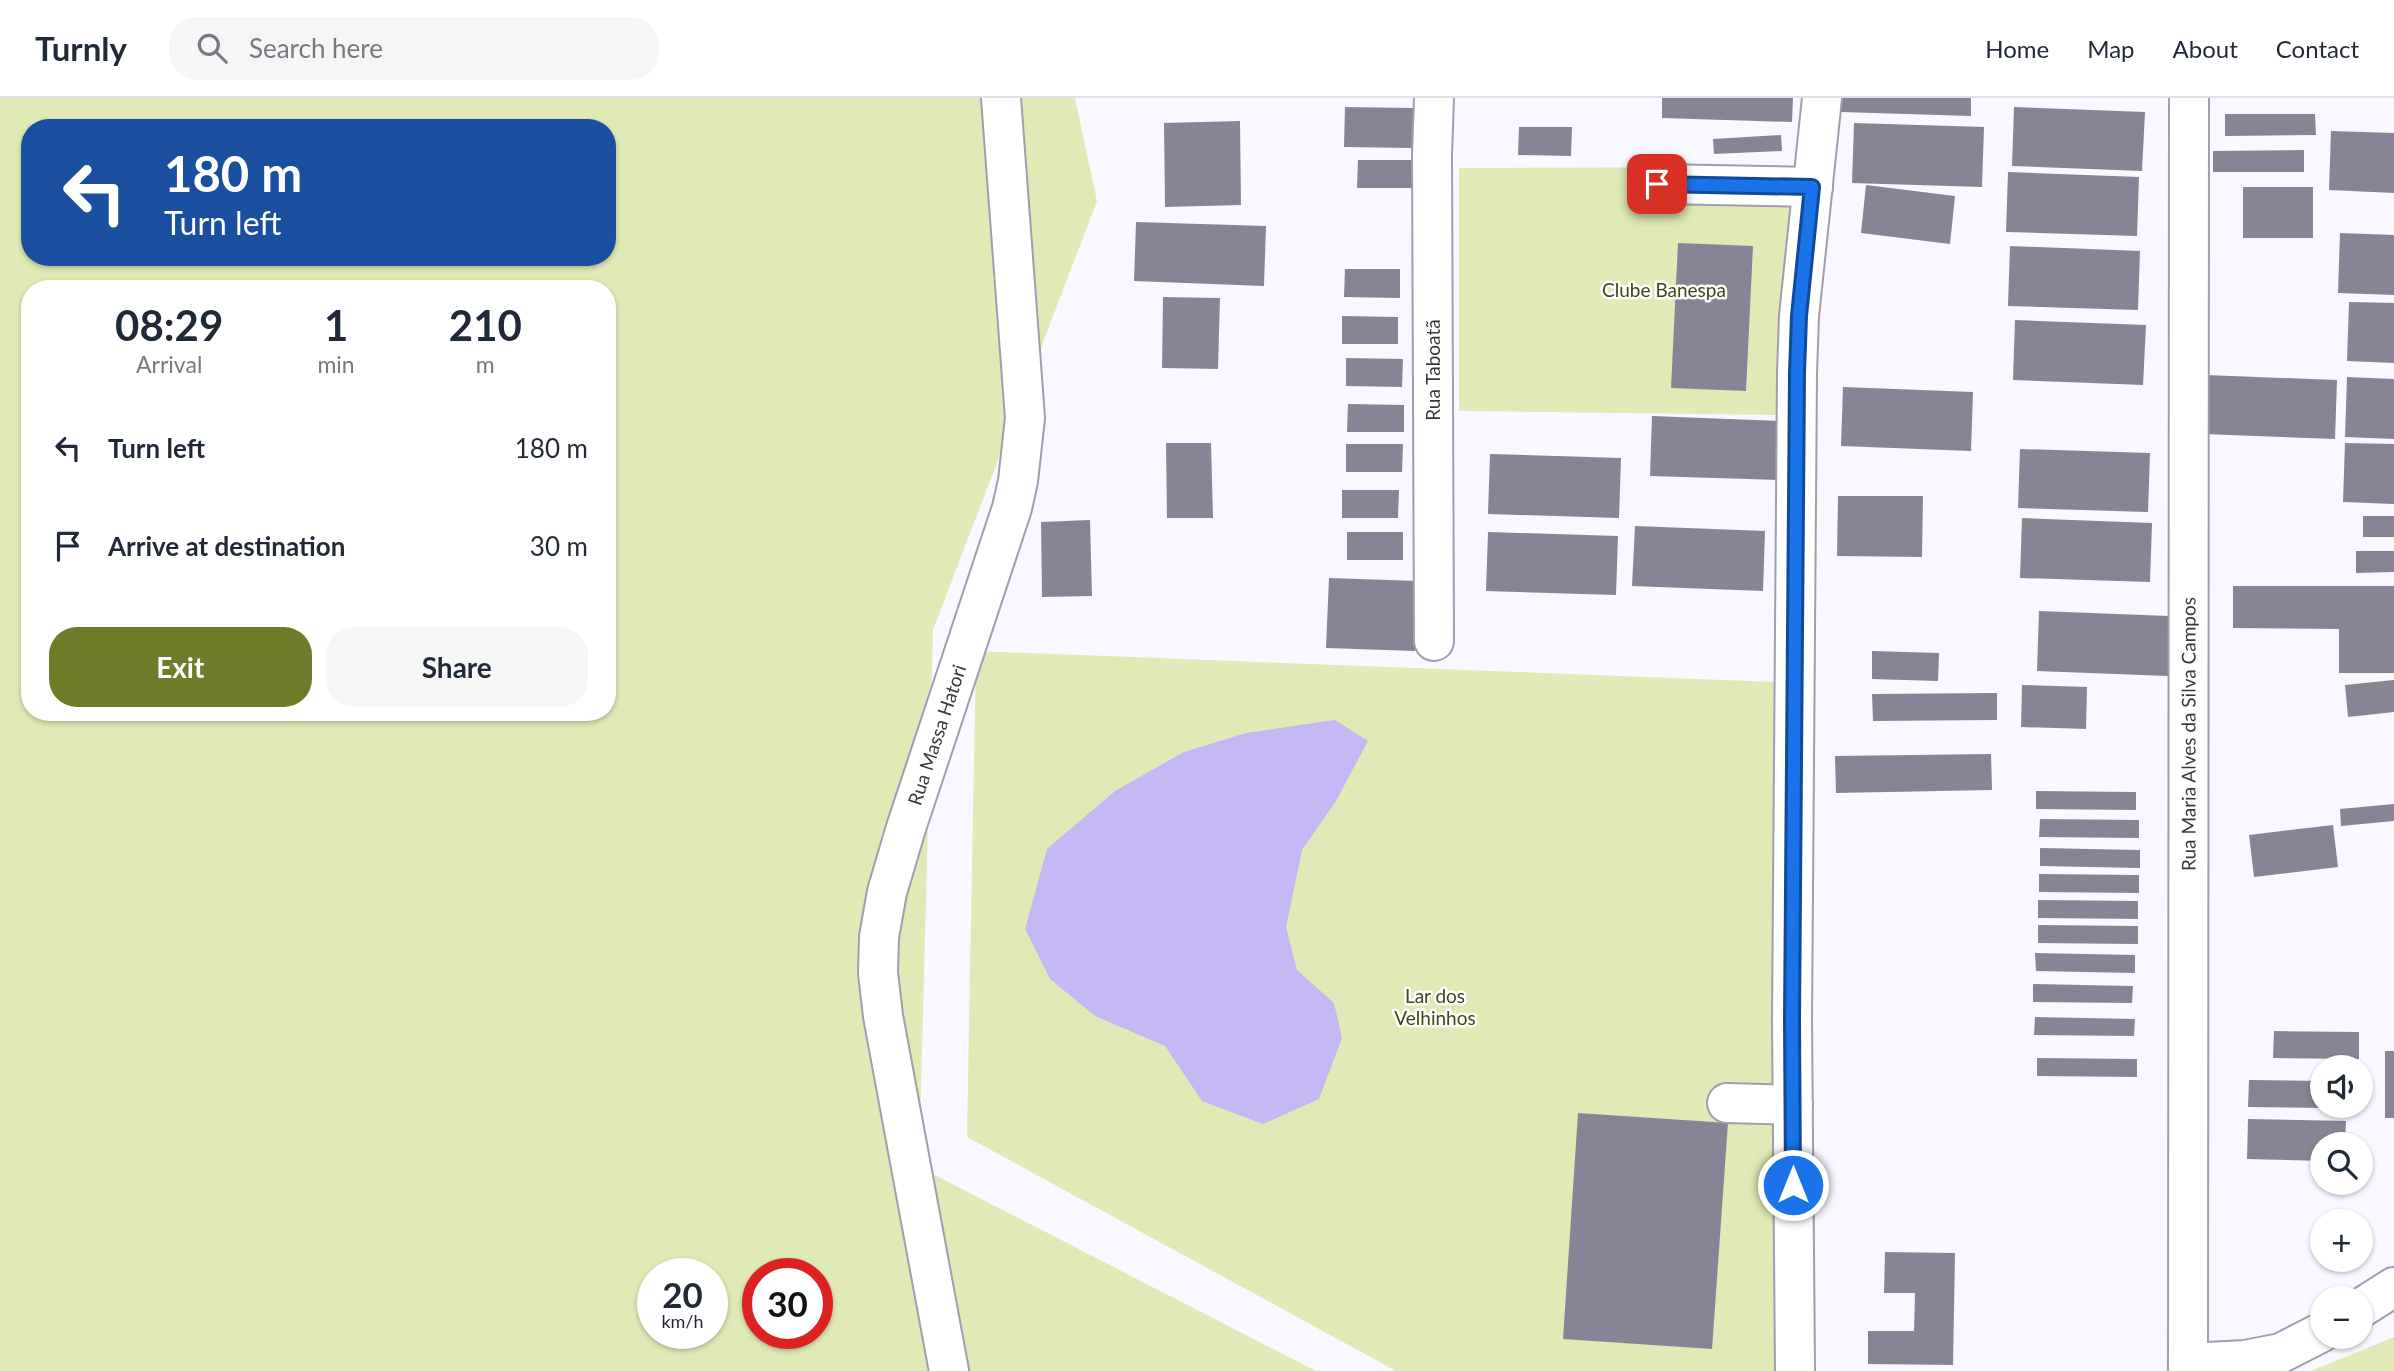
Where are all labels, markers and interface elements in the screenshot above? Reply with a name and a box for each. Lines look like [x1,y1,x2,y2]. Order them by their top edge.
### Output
search box [169,17,659,80]
text: Turnly [35,28,127,68]
icon: search [193,29,231,67]
text: Search here [249,32,383,64]
text: Home [1985,34,2049,63]
text: Map [2087,34,2135,63]
text: About [2173,34,2238,63]
text: Contact [2276,34,2359,63]
text: 180 m [164,144,302,202]
icon: left [49,147,140,238]
pin [1627,154,1687,214]
icon: arrive [1638,165,1676,203]
text: Turn left [164,203,281,242]
park label: Clube Banespa [1602,278,1726,301]
text: 08:29 [115,300,223,350]
text: 1 [324,300,348,350]
text: 210 [449,300,522,350]
street label: Rua Taboatã [1421,319,1444,421]
text: Arrival [136,350,202,378]
text: min [317,350,355,378]
text: m [476,350,495,378]
icon: left [49,429,87,467]
text: Turn left [108,432,205,464]
text: 180 m [515,432,588,464]
icon: arrive [49,527,87,565]
text: Arrive at destination [108,530,345,562]
text: 30 m [530,530,588,562]
street label: Rua Maria Alves da Silva Campos [2176,597,2200,871]
button: Exit [49,627,312,707]
button: Share [326,627,588,707]
street label: Rua Massa Hatori [902,661,970,808]
park label: Lar dos Velhinhos [1394,984,1476,1029]
map controls [2310,1055,2373,1349]
button: sound [2310,1055,2373,1118]
button: search [2310,1132,2373,1195]
position arrow [1756,1148,1830,1222]
button: + [2310,1209,2373,1272]
speed limit sign: 30 [742,1258,833,1349]
text: 20 [662,1273,703,1315]
button: − [2310,1286,2373,1349]
text: km/h [661,1310,704,1332]

